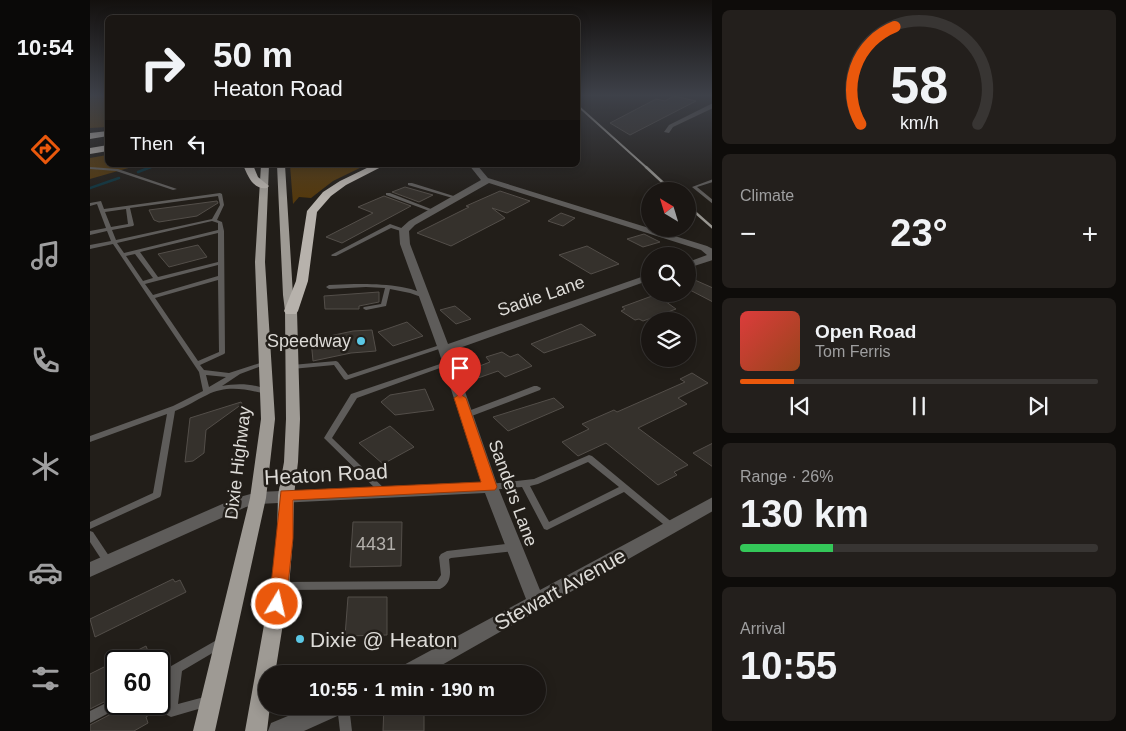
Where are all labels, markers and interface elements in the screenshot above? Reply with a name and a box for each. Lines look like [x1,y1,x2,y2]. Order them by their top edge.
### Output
text: 10:54 [17,35,73,60]
icon: right [130,35,195,100]
text: 50 m [213,35,293,74]
text: 58 [890,56,948,114]
text: Heaton Road [213,76,343,101]
text: km/h [900,113,938,133]
icon: left [183,130,211,158]
icon: directions [28,132,63,167]
text: Then [130,133,173,154]
north arrow [641,182,696,238]
map controls [641,182,696,367]
text: Climate [740,187,794,204]
text: 23° [890,212,948,254]
text: − [740,218,756,249]
text: + [1082,218,1098,249]
icon: music [28,238,63,273]
button: search [641,247,696,302]
street label: Sadie Lane [495,272,587,320]
button: layers [641,312,696,367]
text: Open Road [815,321,916,342]
place label: Speedway [267,331,351,351]
marker: Speedway [355,335,367,347]
icon: phone [28,343,63,378]
text: Tom Ferris [815,343,891,360]
pin [439,347,481,398]
icon: arrive [446,354,474,382]
icon: previous [786,392,814,420]
icon: pause [905,392,933,420]
icon: next [1024,392,1052,420]
street label: Dixie Highway [221,405,255,521]
street label: Sanders Lane [484,437,542,549]
icon: climate [28,449,63,484]
street label: Heaton Road [264,459,388,489]
text: Range · 26% [740,468,833,485]
text: 130 km [740,493,869,535]
house number: 4431 [356,534,396,554]
street label: Stewart Avenue [490,543,630,635]
icon: car [28,555,63,590]
position arrow [250,577,302,629]
text: Arrival [740,620,785,637]
place label: Dixie @ Heaton [310,628,457,651]
marker: Dixie @ Heaton [294,633,306,645]
text: 10:55 [740,645,837,687]
speed limit sign: 60 [105,650,170,715]
icon: filters [28,661,63,696]
text: 10:55 · 1 min · 190 m [309,679,495,700]

